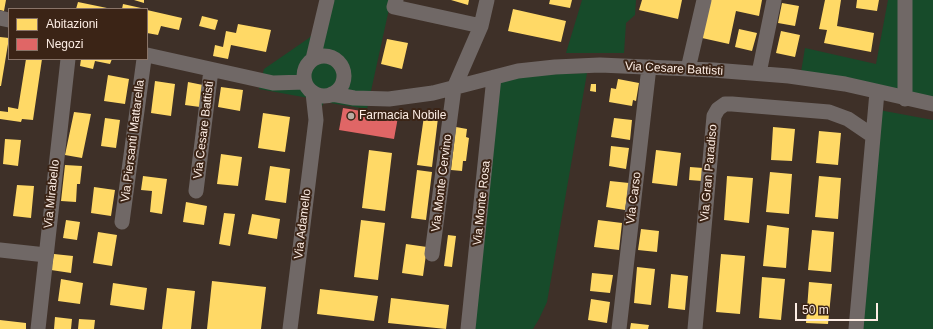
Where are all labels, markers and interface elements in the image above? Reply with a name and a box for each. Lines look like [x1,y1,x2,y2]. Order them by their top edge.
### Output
legend [8,8,148,60]
text: Abitazioni [46,17,98,31]
text: Negozi [46,37,83,51]
street label: Via Cesare Battisti [624,59,724,79]
street label: Via Piersanti Mattarella [118,79,148,203]
street label: Via Cesare Battisti [191,80,217,180]
place label: Farmacia Nobile [359,109,446,123]
marker: Farmacia Nobile [346,111,356,121]
street label: Via Gran Paradiso [698,124,720,222]
street label: Via Monte Cervino [429,133,455,233]
street label: Via Mirabello [41,159,63,229]
street label: Via Monte Rosa [470,160,494,246]
street label: Via Carso [624,171,644,225]
street label: Via Adamello [292,188,314,260]
scale bar [797,295,880,321]
text: 50 m [802,303,829,317]

